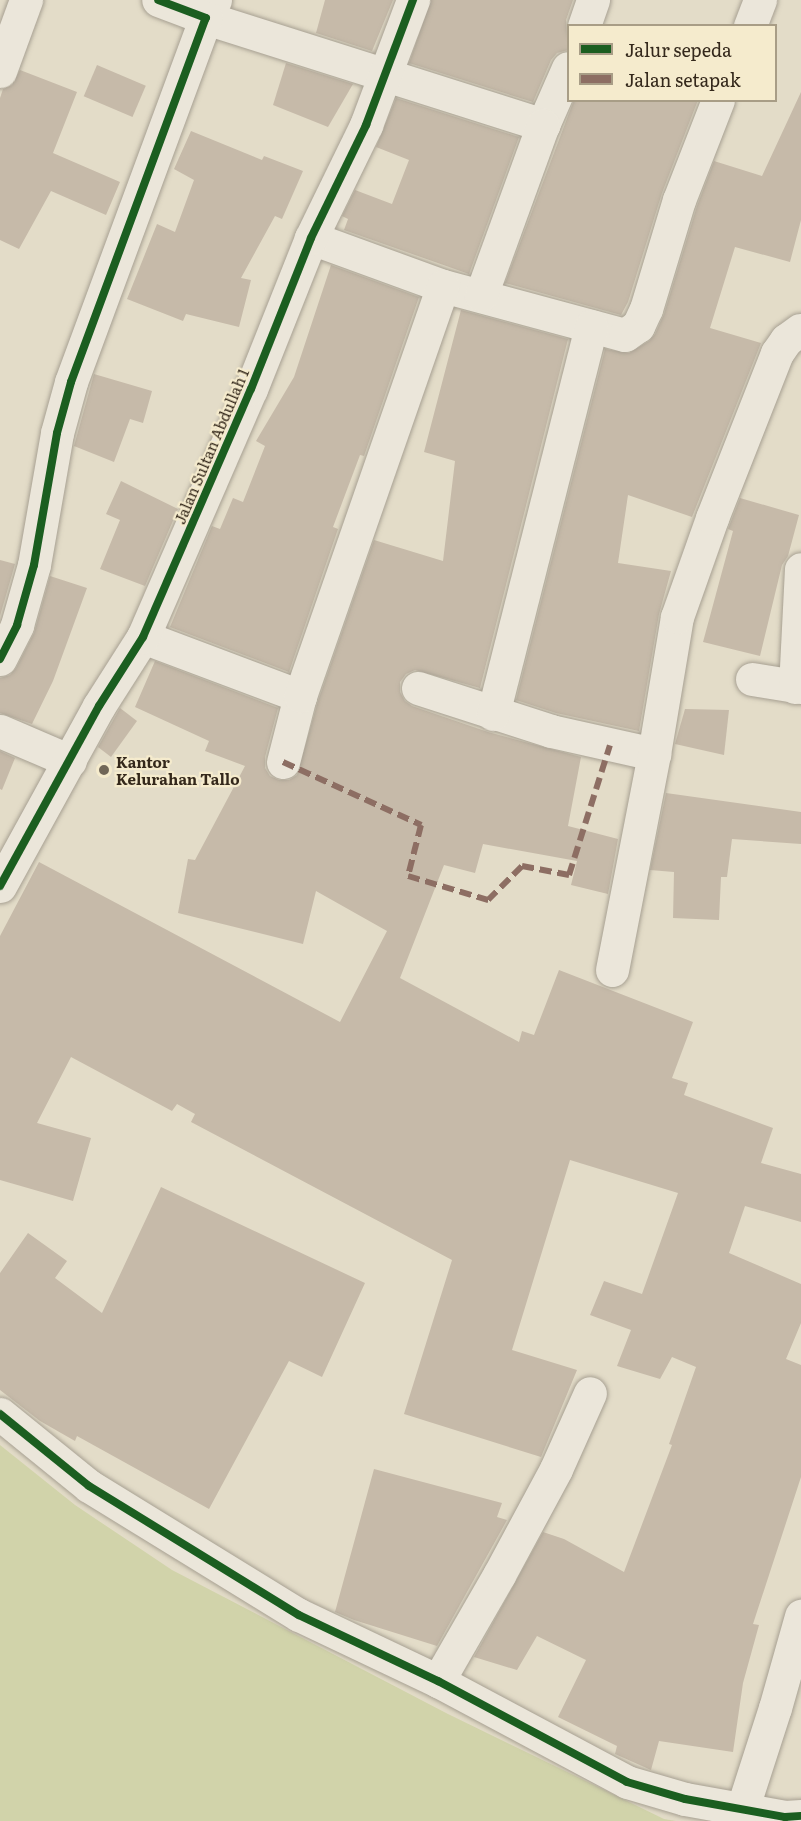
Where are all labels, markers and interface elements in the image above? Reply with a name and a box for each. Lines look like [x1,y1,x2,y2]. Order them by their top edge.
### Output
legend [567,24,777,102]
text: Jalur sepeda [625,36,732,63]
text: Jalan setapak [625,66,741,93]
street label: Jalan Sultan Abdullah 1 [170,366,252,526]
place label: Kantor Kelurahan Tallo [116,752,240,787]
marker: Kantor Kelurahan Tallo [97,763,111,777]

